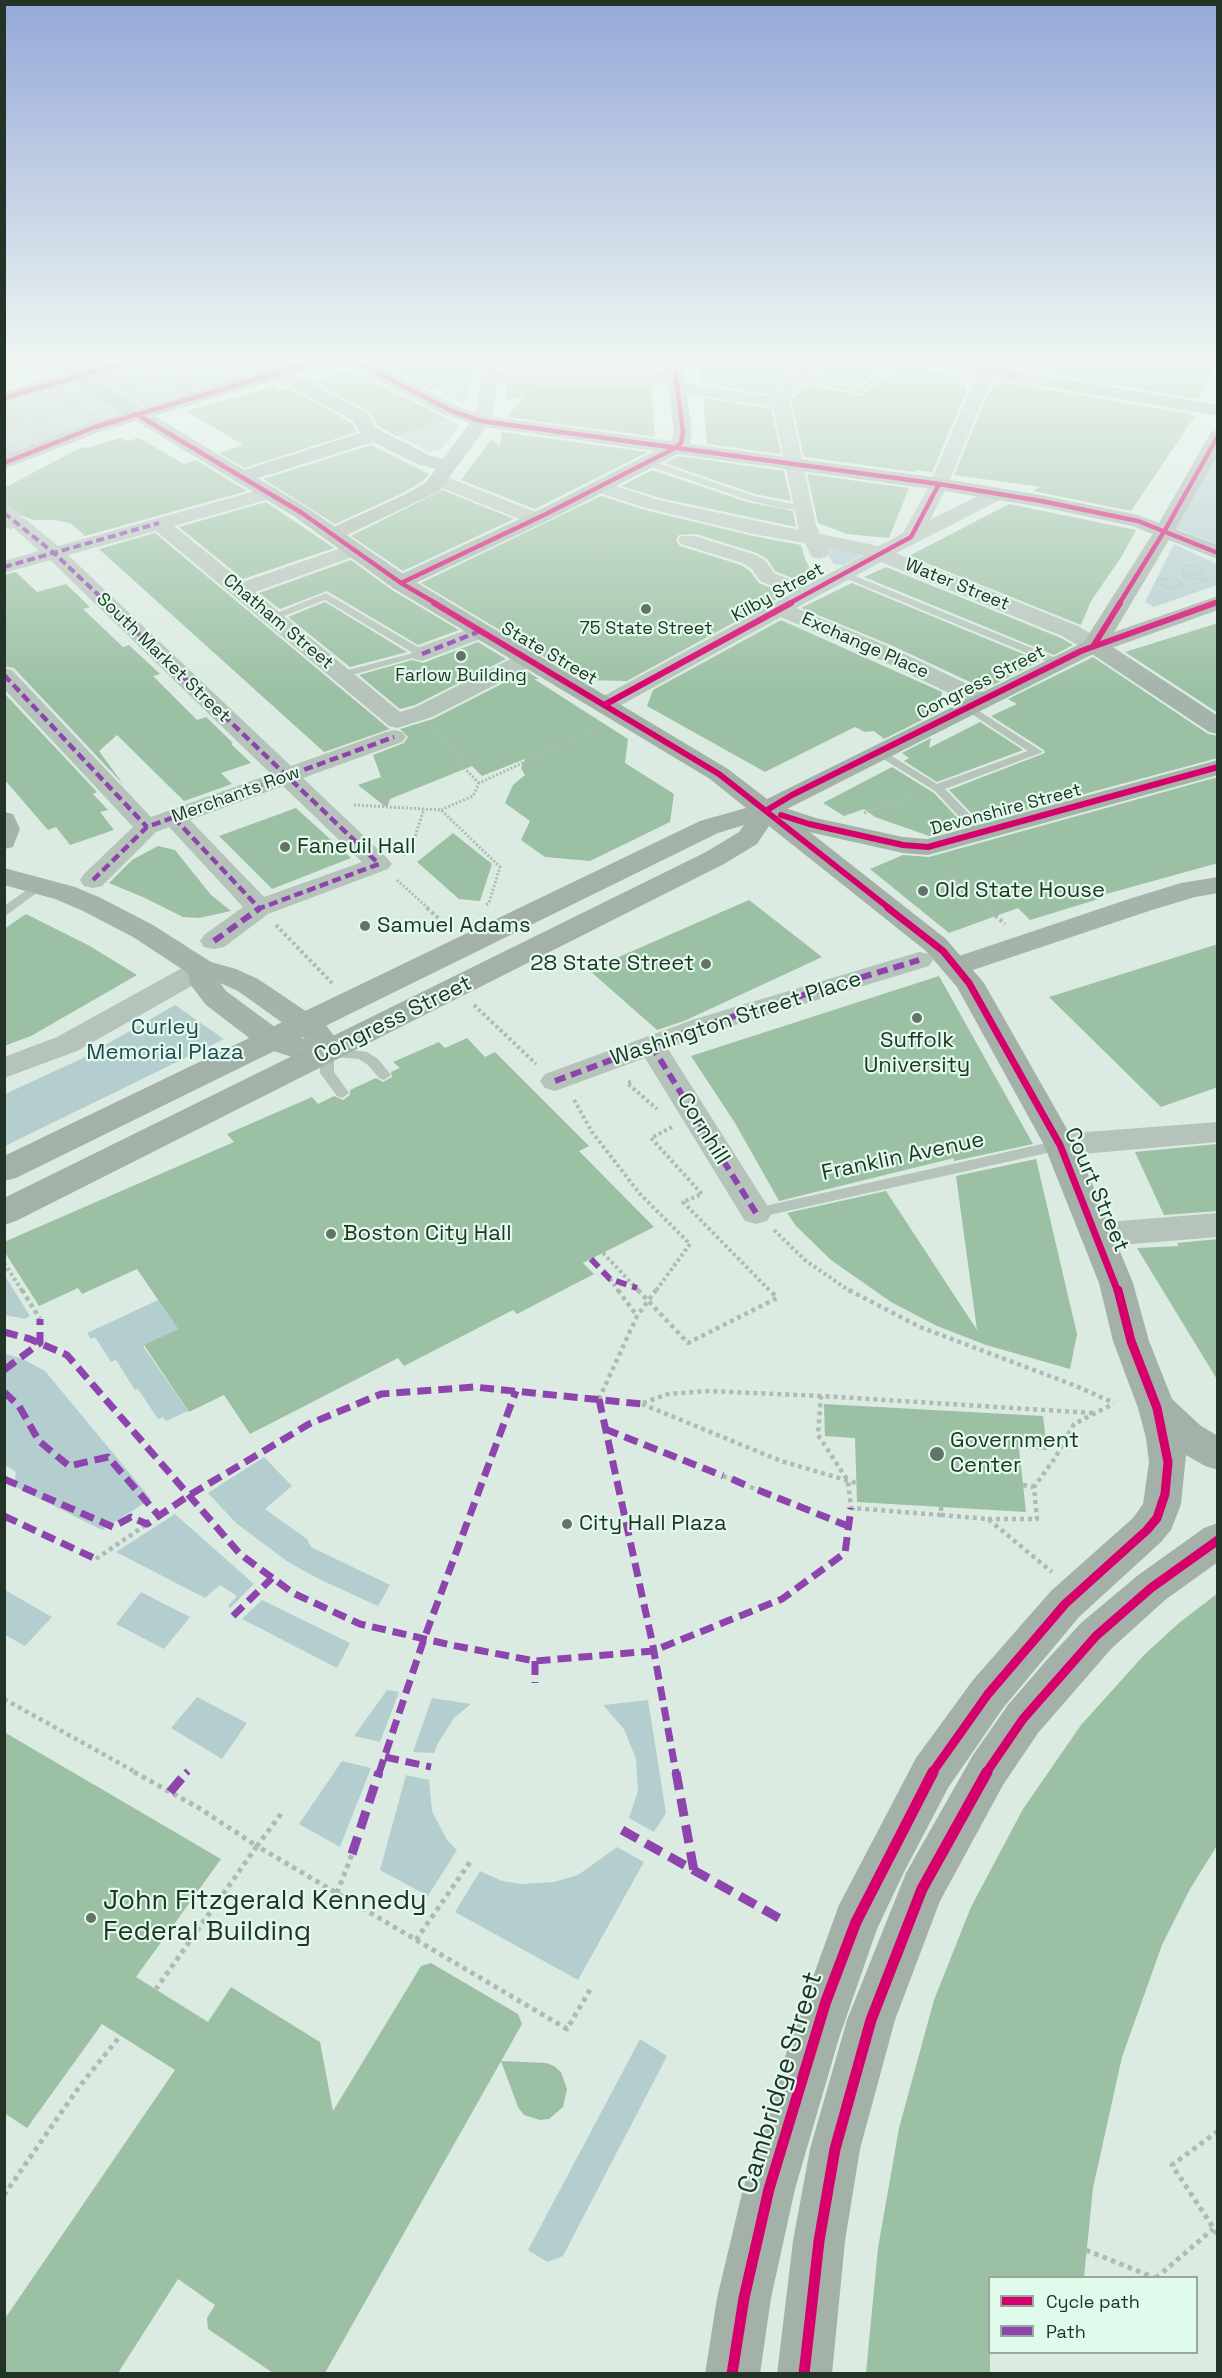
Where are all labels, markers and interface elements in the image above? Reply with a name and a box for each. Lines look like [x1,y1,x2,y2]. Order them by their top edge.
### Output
street label: Water Street [902,554,1012,616]
street label: Kilby Street [728,559,828,627]
street label: Chatham Street [219,570,337,674]
street label: South Market Street [92,589,234,727]
marker: 75 State Street [639,602,653,616]
street label: Exchange Place [798,608,932,684]
street label: State Street [497,618,601,690]
place label: 75 State Street [580,618,712,640]
street label: Congress Street [913,641,1049,725]
marker: Farlow Building [454,649,468,663]
place label: Farlow Building [395,665,527,687]
street label: Merchants Row [169,762,303,828]
street label: Devonshire Street [928,779,1084,841]
place label: Faneuil Hall [297,834,416,860]
marker: Faneuil Hall [278,840,292,854]
place label: Old State House [935,878,1105,904]
marker: Old State House [916,884,930,898]
place label: Samuel Adams [377,913,531,939]
marker: Samuel Adams [358,919,372,933]
place label: 28 State Street [530,951,694,977]
marker: 28 State Street [699,957,713,971]
street label: Washington Street Place [607,966,865,1072]
street label: Congress Street [310,970,476,1070]
marker: Suffolk University [910,1011,924,1025]
park label: Curley Memorial Plaza [86,1015,244,1066]
place label: Suffolk University [864,1028,970,1080]
street label: Cornhill [671,1088,735,1170]
street label: Court Street [1058,1124,1134,1256]
street label: Franklin Avenue [819,1127,987,1187]
place label: Boston City Hall [343,1221,512,1247]
marker: Boston City Hall [324,1227,338,1241]
place label: Government Center [950,1428,1079,1480]
marker: Government Center [928,1445,946,1463]
place label: City Hall Plaza [579,1511,727,1537]
marker: City Hall Plaza [560,1517,574,1531]
place label: John Fitzgerald Kennedy Federal Building [103,1886,427,1949]
marker: John Fitzgerald Kennedy Federal Building [84,1911,98,1925]
street label: Cambridge Street [732,1968,830,2198]
legend [988,2276,1198,2354]
text: Cycle path [1046,2290,1140,2313]
text: Path [1046,2320,1086,2343]

